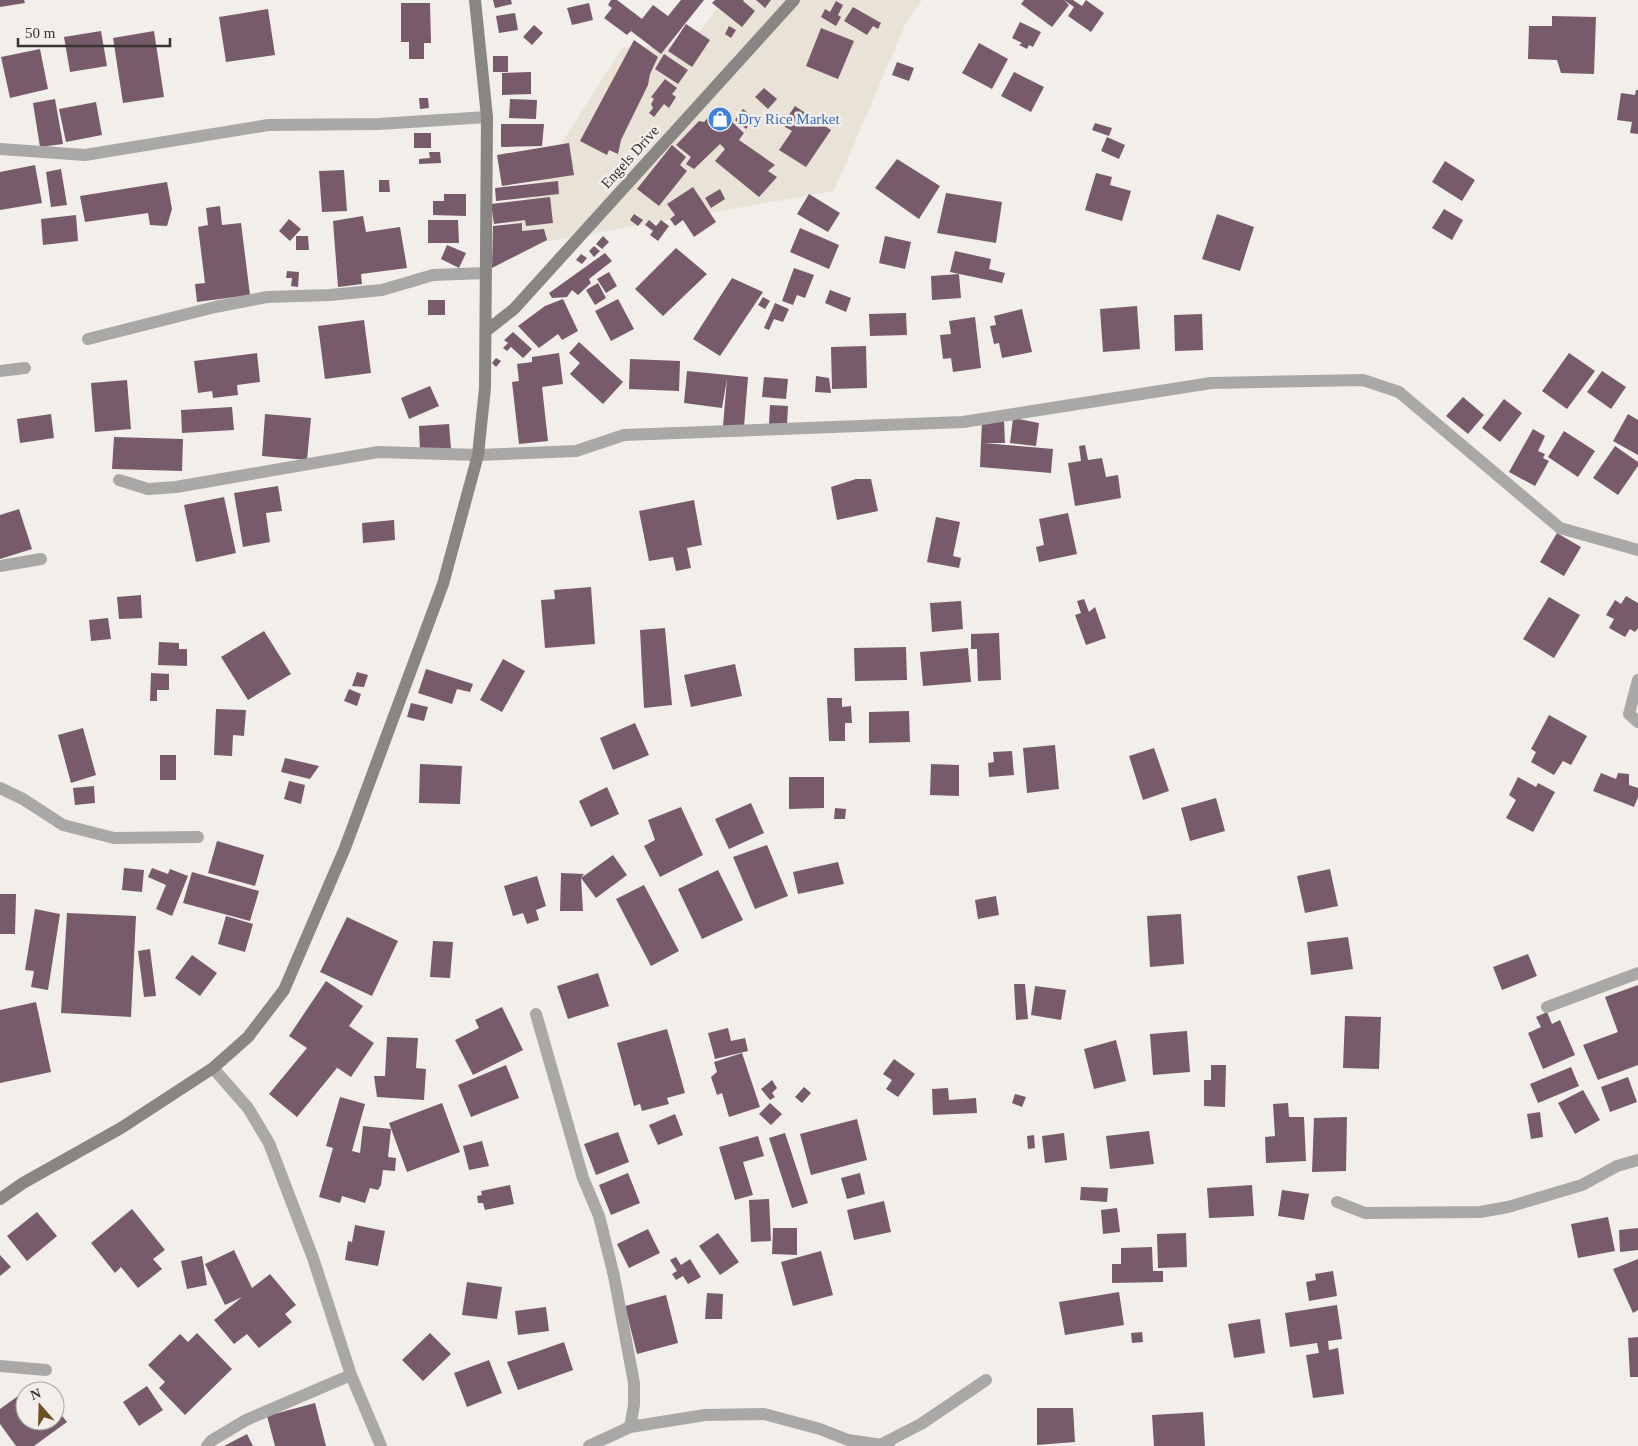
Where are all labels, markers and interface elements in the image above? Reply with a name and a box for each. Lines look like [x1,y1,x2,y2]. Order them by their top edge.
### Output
scale bar [18,15,170,47]
text: 50 m [25,25,56,41]
shop icon: Dry Rice Market [707,106,733,132]
place label: Dry Rice Market [738,111,840,127]
street label: Engels Drive [598,122,663,192]
north arrow [15,1381,65,1431]
text: N [28,1385,43,1403]

